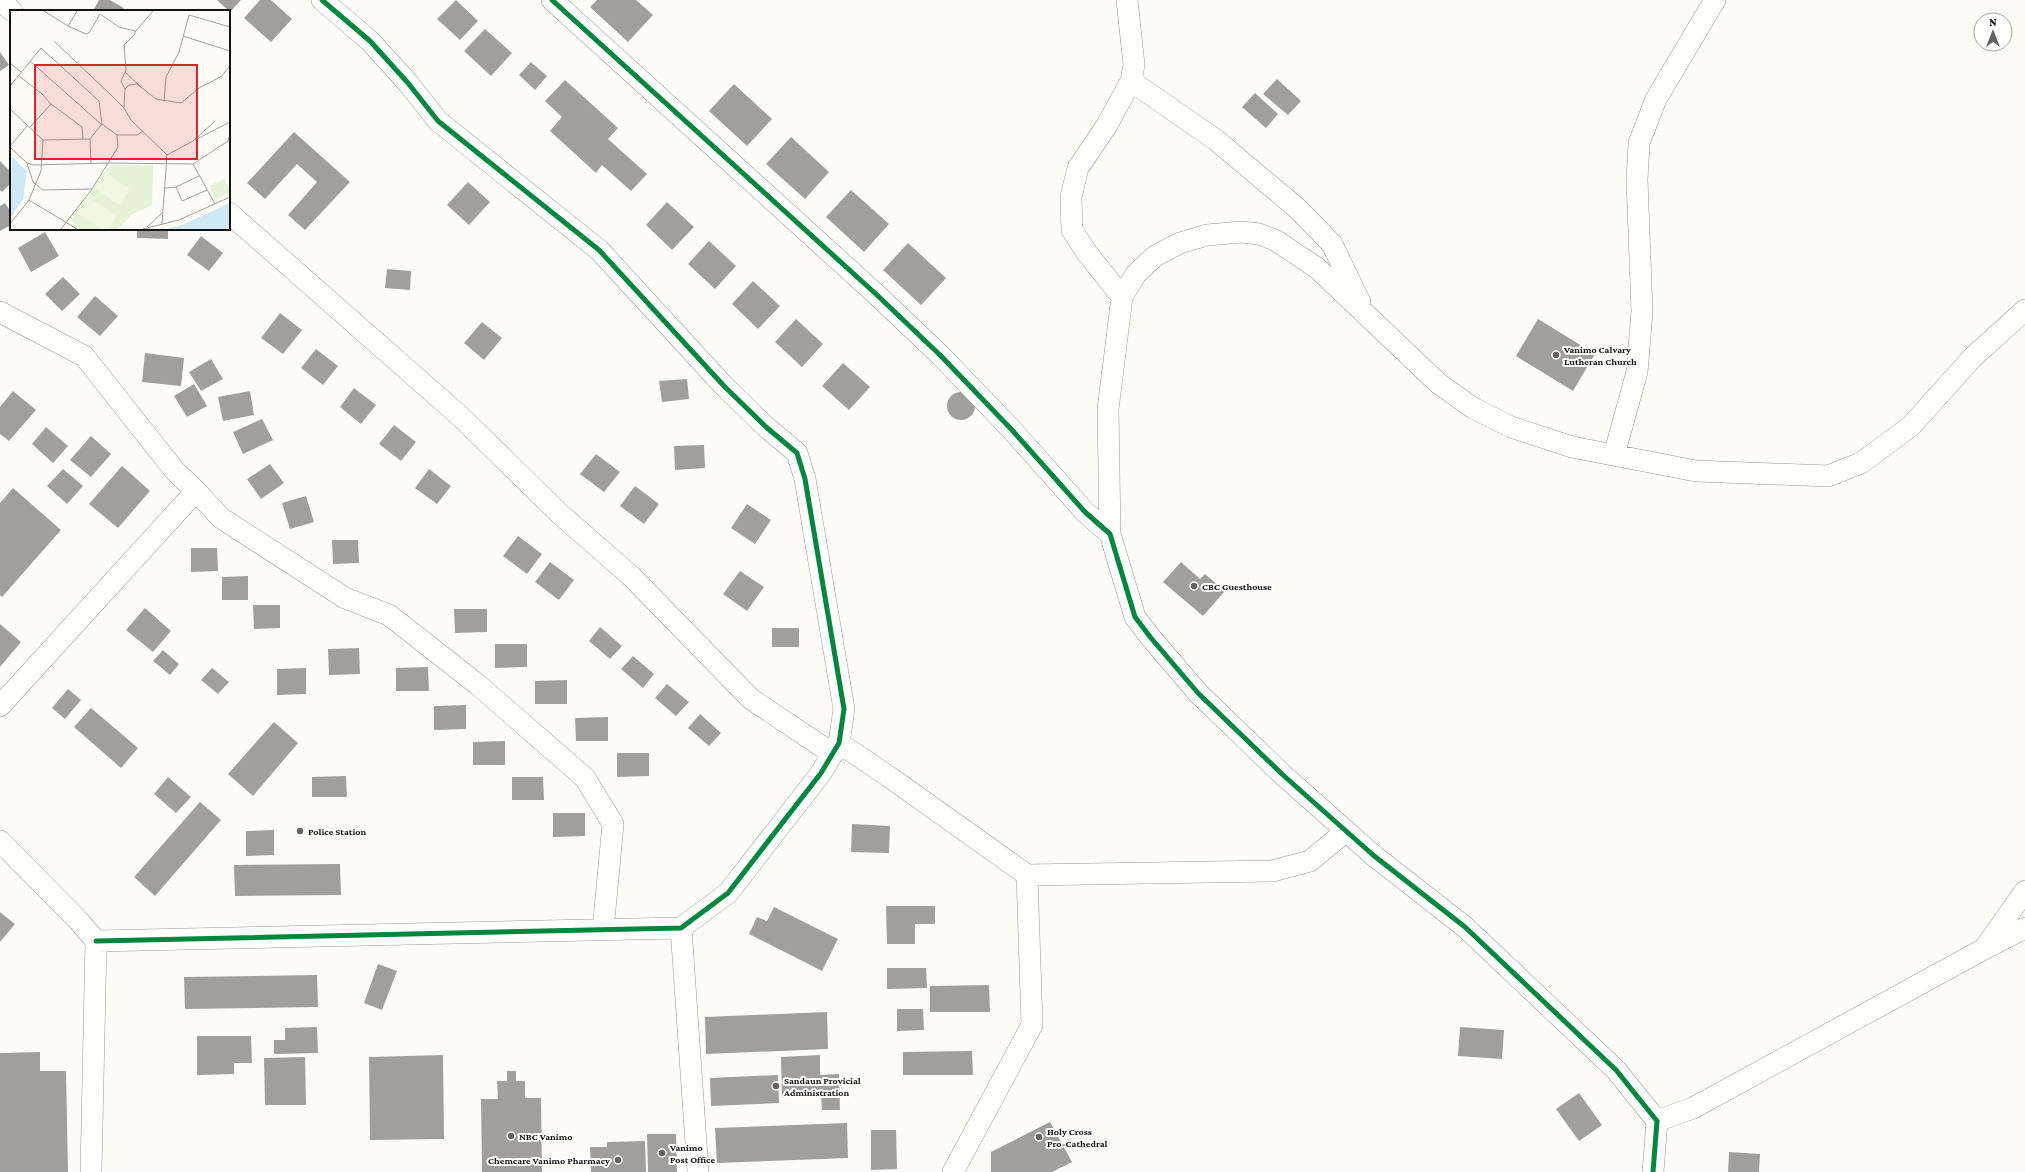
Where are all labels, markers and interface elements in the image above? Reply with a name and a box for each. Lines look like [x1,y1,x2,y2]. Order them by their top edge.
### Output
inset map [10,10,230,230]
north arrow [1973,12,2013,52]
text: N [1989,16,1997,28]
place label: Vanimo Calvary Lutheran Church [1563,344,1637,367]
marker: Vanimo Calvary Lutheran Church [1551,350,1561,360]
marker: CBC Guesthouse [1189,581,1199,591]
place label: CBC Guesthouse [1202,581,1272,592]
marker: Police Station [295,826,305,836]
place label: Police Station [308,826,367,837]
place label: Sandaun Provicial Administration [783,1075,861,1098]
marker: Sandaun Provicial Administration [771,1081,781,1091]
place label: Holy Cross Pro-Cathedral [1047,1126,1108,1149]
marker: NBC Vanimo [506,1131,516,1141]
place label: NBC Vanimo [519,1131,572,1142]
marker: Holy Cross Pro-Cathedral [1034,1132,1044,1142]
place label: Vanimo Post Office [669,1142,716,1165]
marker: Vanimo Post Office [657,1148,667,1158]
place label: Chemcare Vanimo Pharmacy [488,1155,610,1166]
marker: Chemcare Vanimo Pharmacy [613,1155,623,1165]

